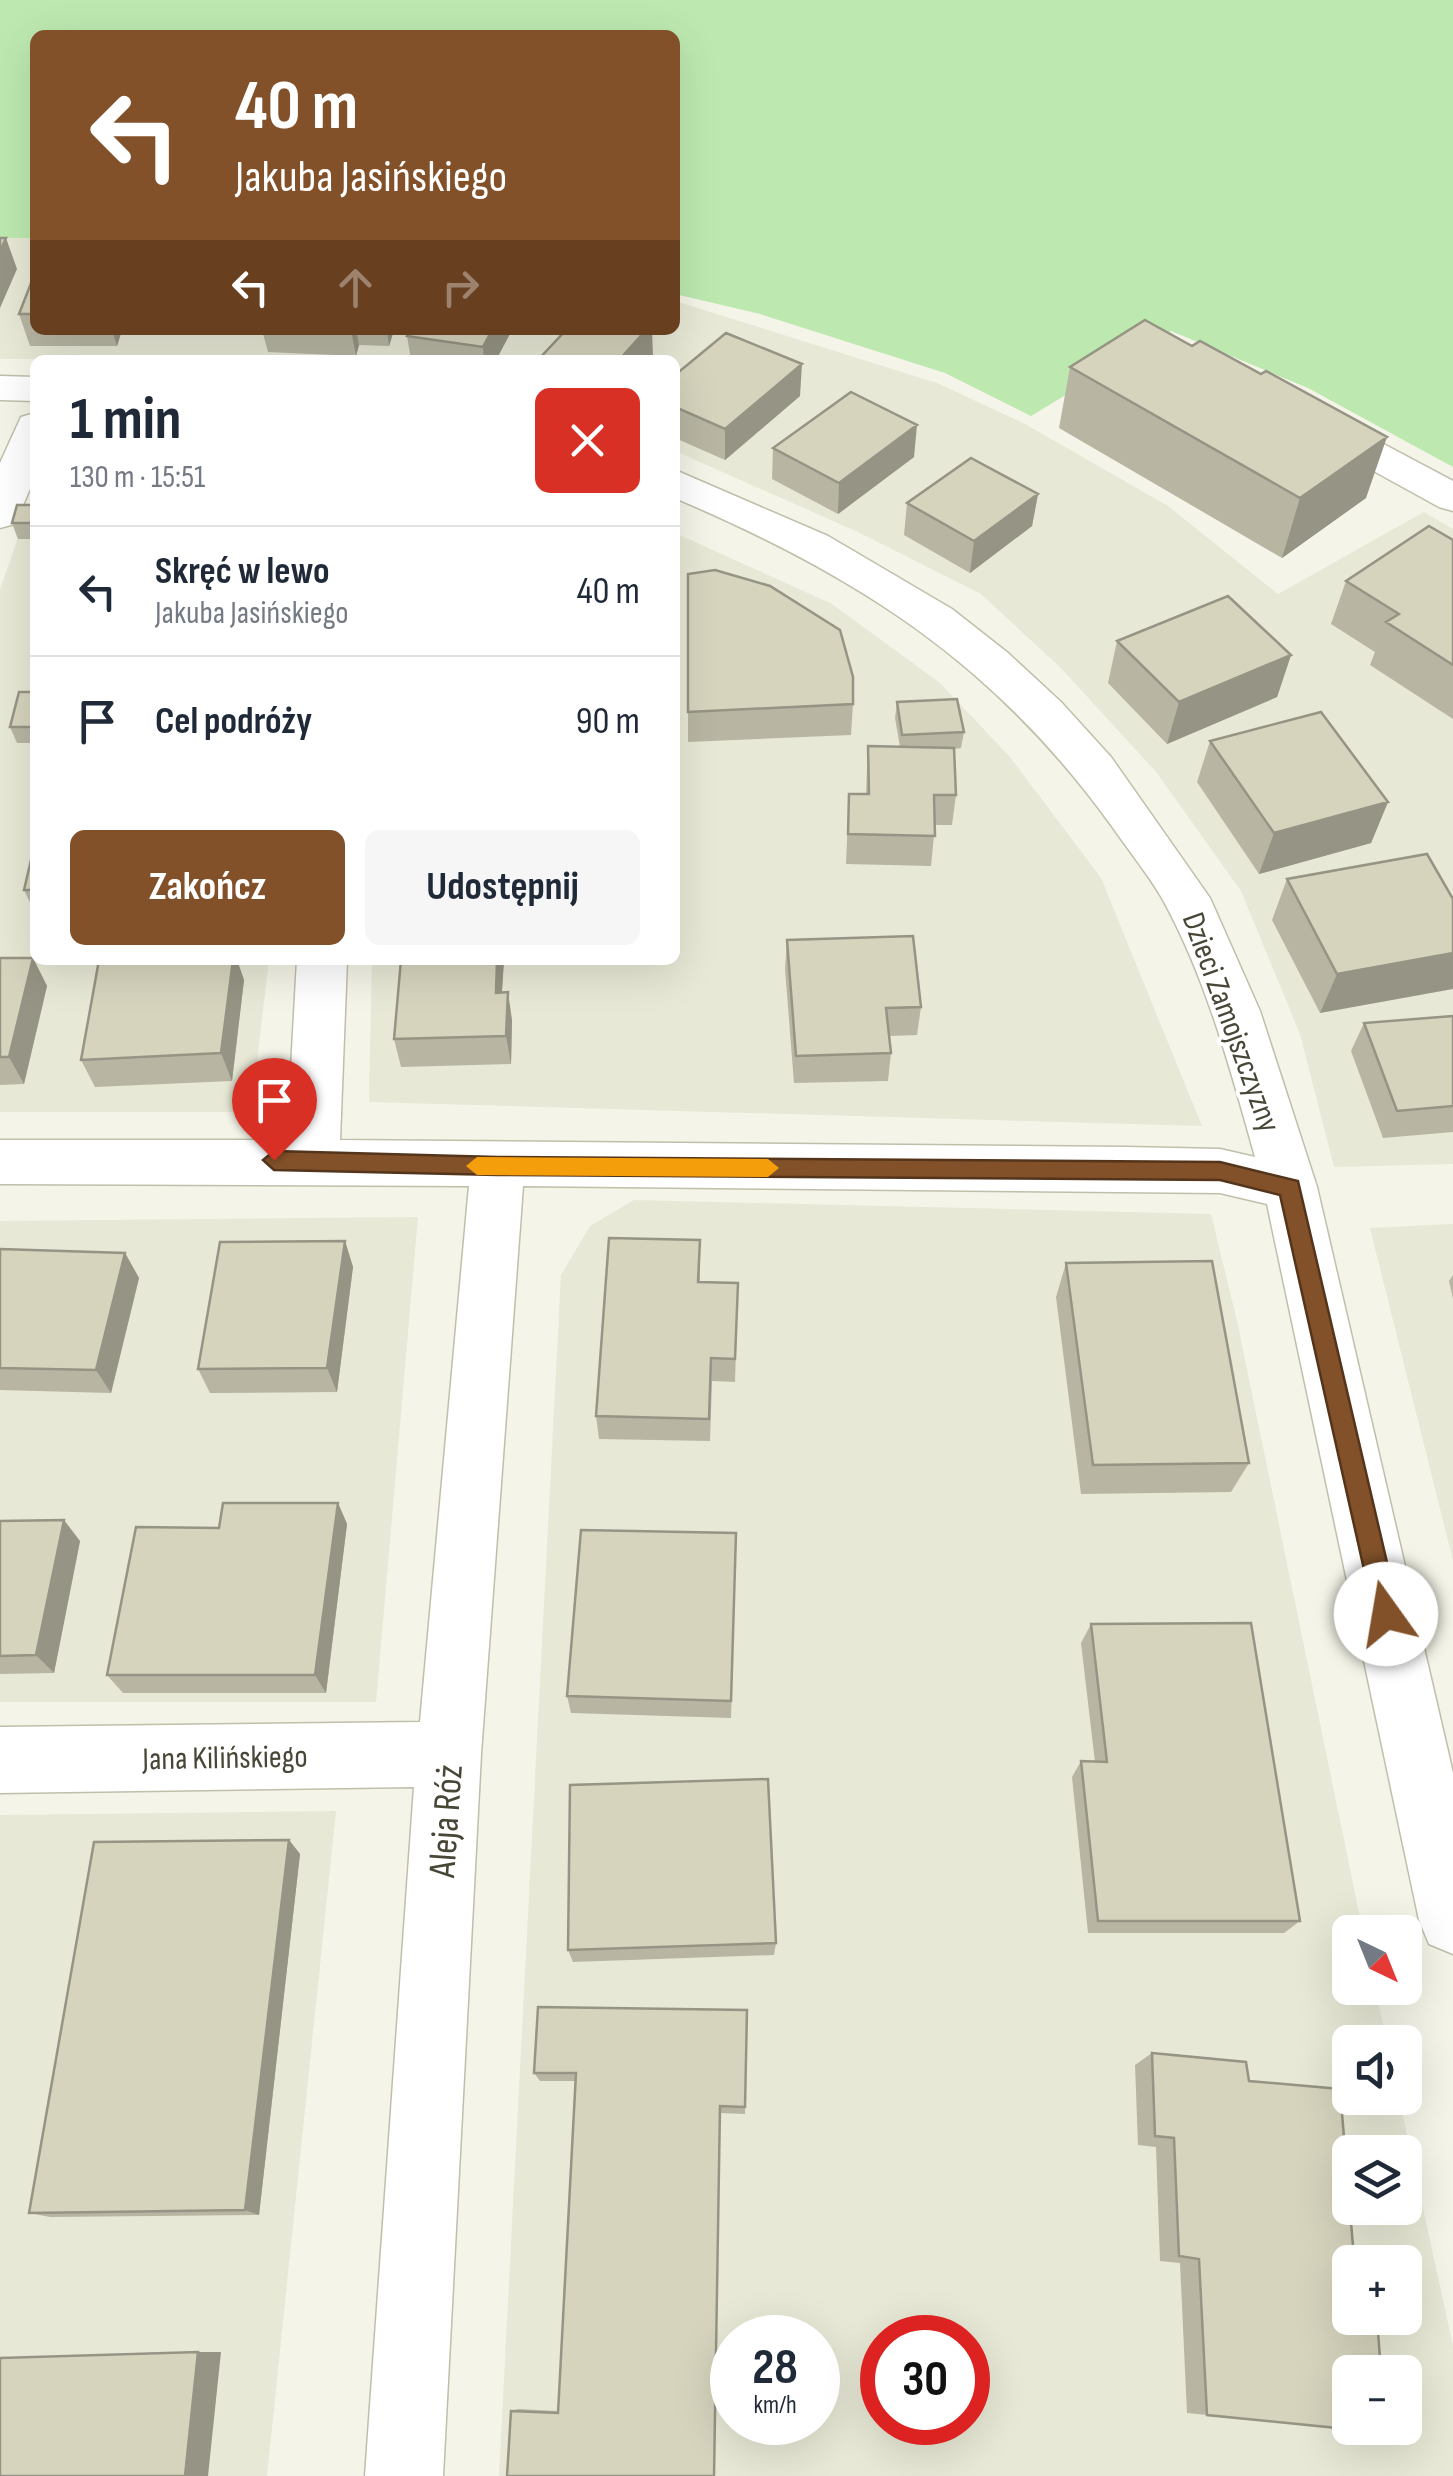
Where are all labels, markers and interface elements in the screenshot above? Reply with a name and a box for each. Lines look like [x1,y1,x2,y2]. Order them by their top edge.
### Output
text: 40 m [235,65,358,149]
icon: left [70,70,200,200]
text: Jakuba Jasińskiego [235,150,507,205]
icon: left [223,260,278,315]
icon: ahead [328,260,383,315]
icon: right [433,260,488,315]
text: 1 min [70,384,182,456]
button: close [535,388,640,493]
text: 130 m · 15:51 [70,458,205,497]
text: Skręć w lewo [155,549,330,594]
icon: left [70,564,125,619]
text: 40 m [577,569,640,614]
text: Jakuba Jasińskiego [155,594,349,633]
icon: arrive [70,694,125,749]
text: Cel podróży [155,699,312,744]
text: 90 m [576,699,640,744]
button: Zakończ [70,830,345,945]
button: Udostępnij [365,830,640,945]
street label: Dzieci Zamojszczyzny [1173,907,1288,1138]
pin [232,1058,317,1161]
icon: arrive [247,1073,302,1128]
position arrow [1334,1562,1438,1666]
street label: Jana Kilińskiego [141,1738,308,1779]
street label: Aleja Róż [420,1763,473,1880]
north arrow [1332,1915,1422,2005]
map controls [1332,1915,1422,2445]
button: sound [1332,2025,1422,2115]
button: layers [1332,2135,1422,2225]
button: + [1332,2245,1422,2335]
speed limit sign: 30 [860,2315,990,2445]
text: 28 [752,2338,798,2398]
button: − [1332,2355,1422,2445]
text: km/h [753,2390,797,2421]

